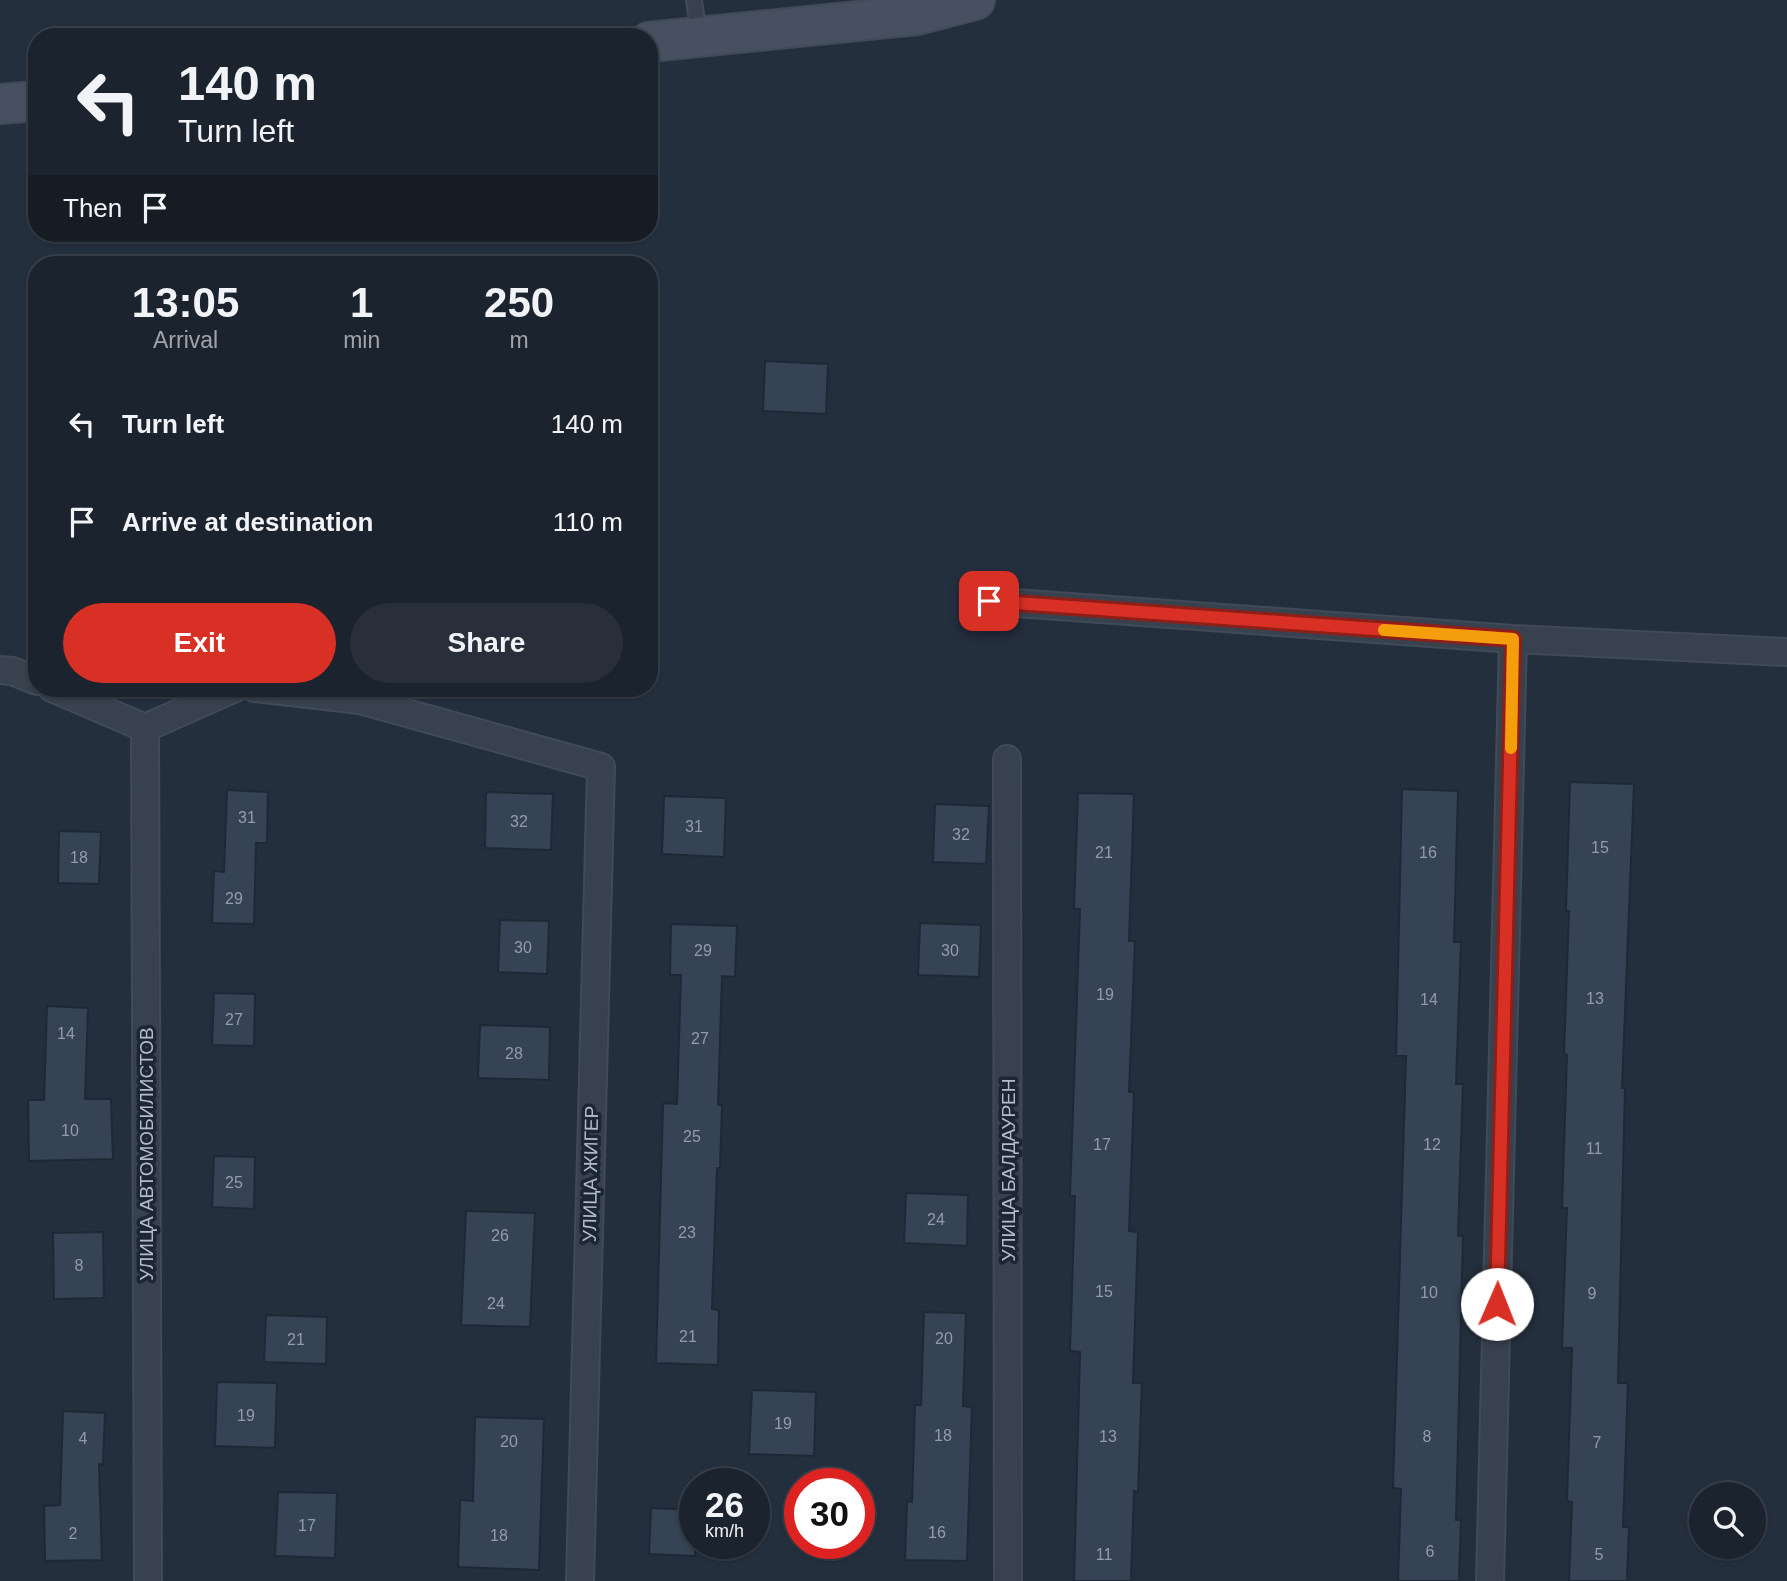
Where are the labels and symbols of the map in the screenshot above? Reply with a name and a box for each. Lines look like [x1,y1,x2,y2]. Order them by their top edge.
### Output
pin [959,571,1019,631]
house number: 31 [238,809,256,826]
house number: 32 [510,813,528,830]
house number: 31 [685,818,703,835]
house number: 32 [952,826,970,843]
house number: 15 [1591,839,1609,856]
house number: 21 [1095,844,1113,861]
house number: 16 [1419,844,1437,861]
house number: 18 [70,849,88,866]
house number: 29 [225,890,243,907]
house number: 30 [514,939,532,956]
house number: 29 [694,942,712,959]
house number: 30 [941,942,959,959]
house number: 19 [1096,986,1114,1003]
house number: 13 [1586,990,1604,1007]
house number: 14 [1420,991,1438,1008]
house number: 27 [225,1011,243,1028]
house number: 14 [57,1025,75,1042]
street label: УЛИЦА АВТОМОБИЛИСТОВ [136,1027,157,1281]
house number: 27 [691,1030,709,1047]
house number: 28 [505,1045,523,1062]
street label: УЛИЦА БАЛДАУРЕН [998,1078,1019,1262]
street label: УЛИЦА ЖИГЕР [579,1106,602,1242]
house number: 10 [61,1122,79,1139]
house number: 25 [683,1128,701,1145]
house number: 17 [1093,1136,1111,1153]
house number: 12 [1423,1136,1441,1153]
house number: 11 [1586,1140,1602,1157]
house number: 25 [225,1174,243,1191]
house number: 24 [927,1211,945,1228]
house number: 23 [678,1224,696,1241]
house number: 26 [491,1227,509,1244]
house number: 8 [75,1257,84,1274]
position arrow [1460,1267,1534,1341]
house number: 15 [1095,1283,1113,1300]
house number: 10 [1420,1284,1438,1301]
house number: 9 [1588,1285,1597,1302]
house number: 24 [487,1295,505,1312]
house number: 21 [679,1328,697,1345]
house number: 20 [935,1330,953,1347]
house number: 21 [287,1331,305,1348]
house number: 19 [237,1407,255,1424]
house number: 19 [774,1415,792,1432]
house number: 18 [934,1427,952,1444]
house number: 13 [1099,1428,1117,1445]
house number: 8 [1423,1428,1432,1445]
house number: 4 [79,1430,88,1447]
house number: 20 [500,1433,518,1450]
house number: 7 [1593,1434,1602,1451]
speed limit sign: 30 [784,1468,875,1559]
house number: 17 [298,1517,316,1534]
house number: 16 [928,1524,946,1541]
house number: 2 [69,1525,78,1542]
house number: 18 [490,1527,508,1544]
house number: 6 [1426,1543,1435,1560]
house number: 11 [1096,1546,1112,1563]
house number: 5 [1595,1546,1604,1563]

